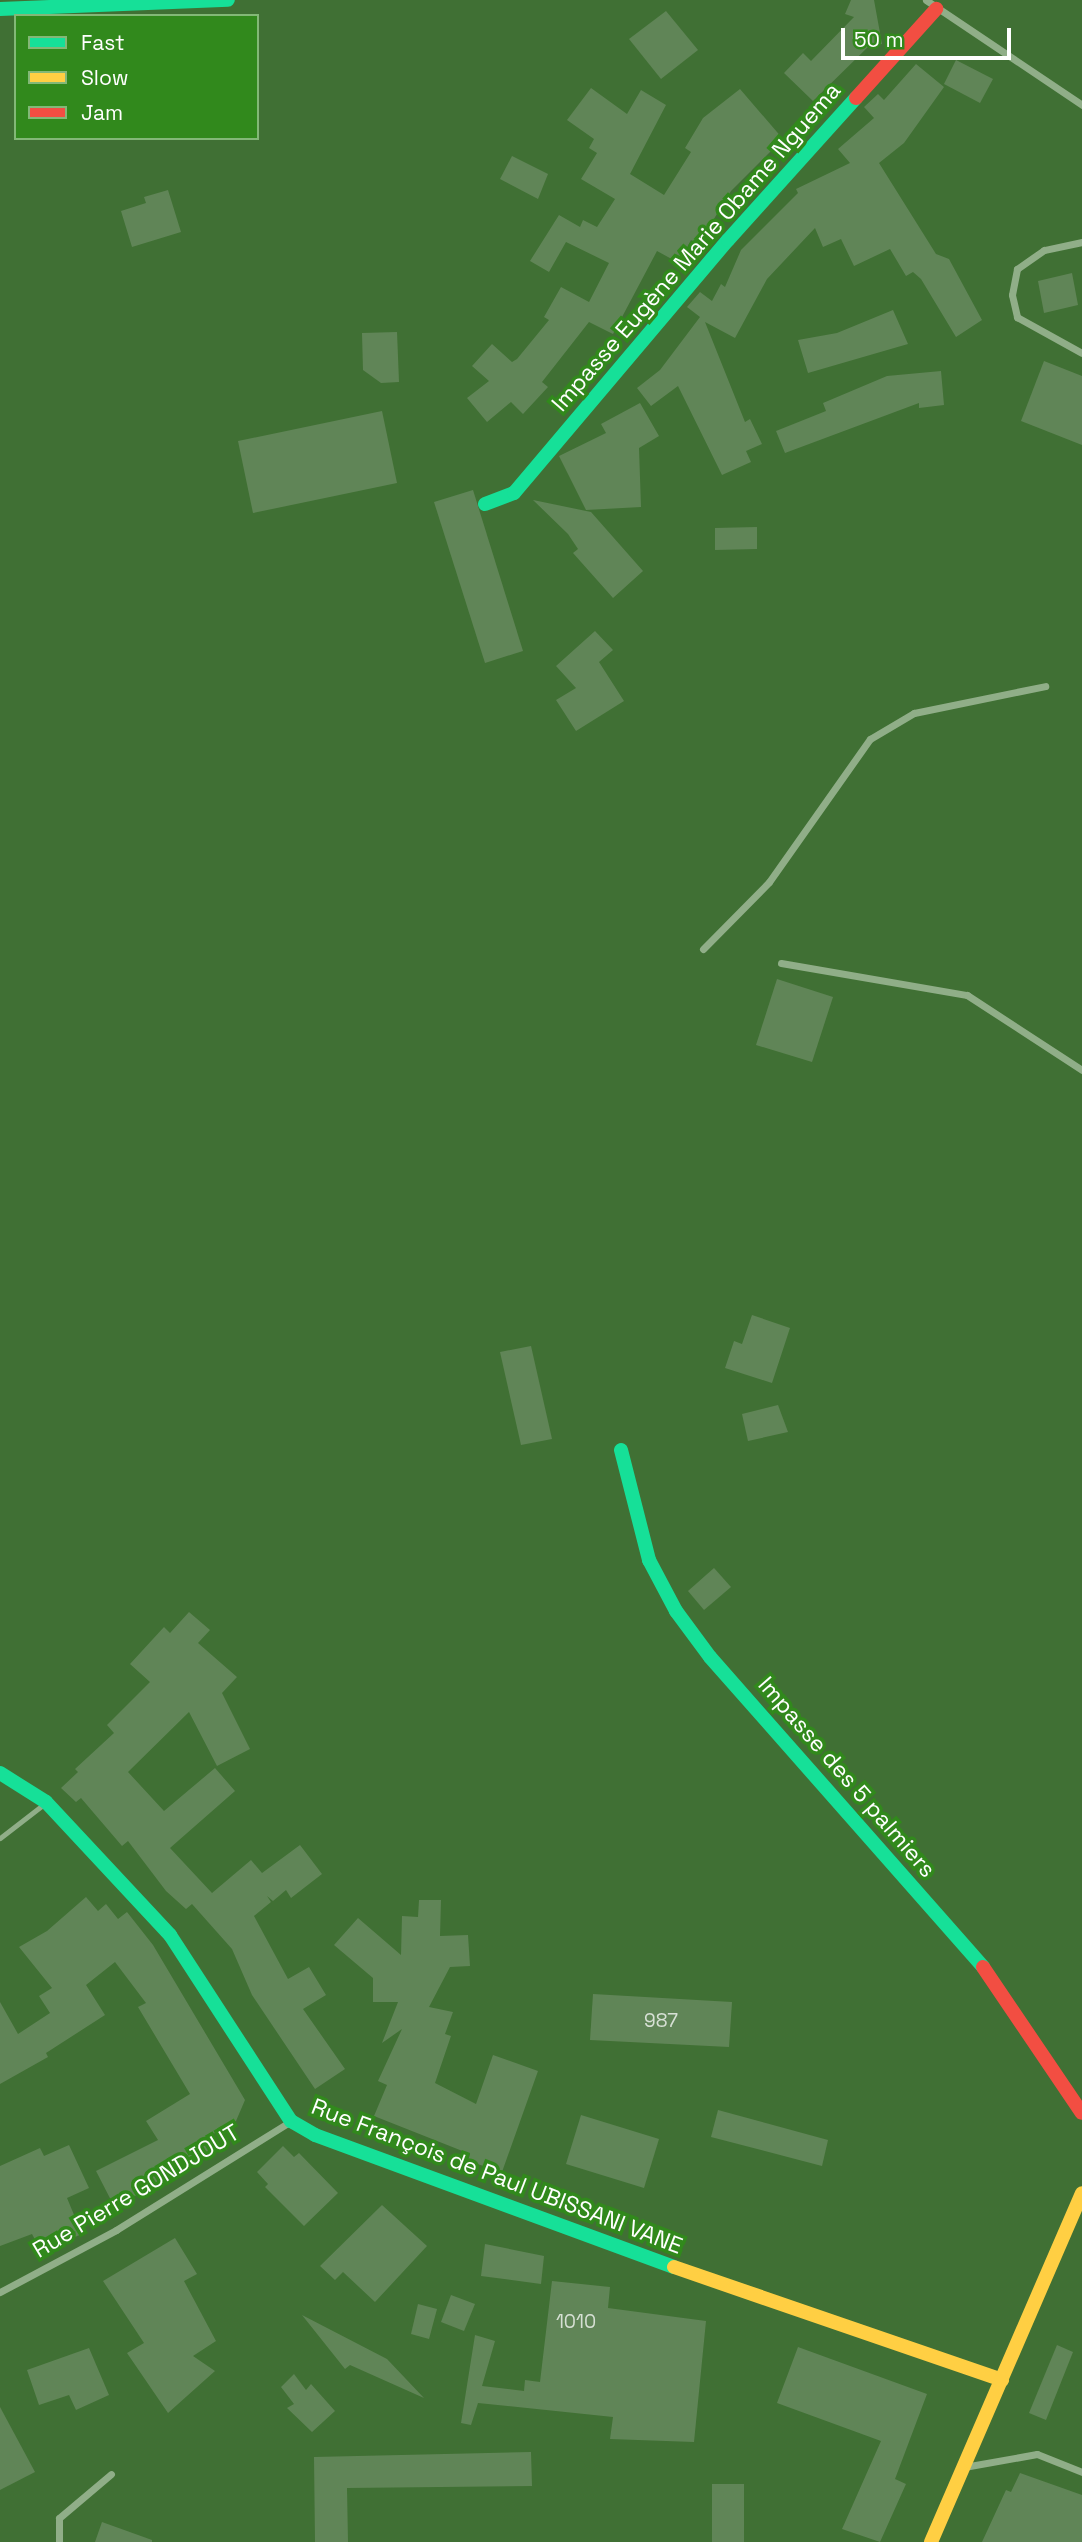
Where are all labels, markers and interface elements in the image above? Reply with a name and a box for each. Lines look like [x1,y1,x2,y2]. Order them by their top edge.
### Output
legend [14,14,259,140]
scale bar [844,14,1014,58]
text: 50 m [854,26,904,53]
text: Fast [81,29,125,56]
text: Slow [81,64,129,91]
street label: Impasse Eugène Marie Obame Nguema [546,77,846,417]
text: Jam [81,99,123,126]
street label: Impasse des 5 palmiers [752,1671,942,1883]
house number: 987 [644,2010,678,2032]
street label: Rue François de Paul UBISSANI VANE [307,2092,687,2260]
street label: Rue Pierre GONDJOUT [28,2118,244,2264]
house number: 1010 [556,2311,596,2333]

